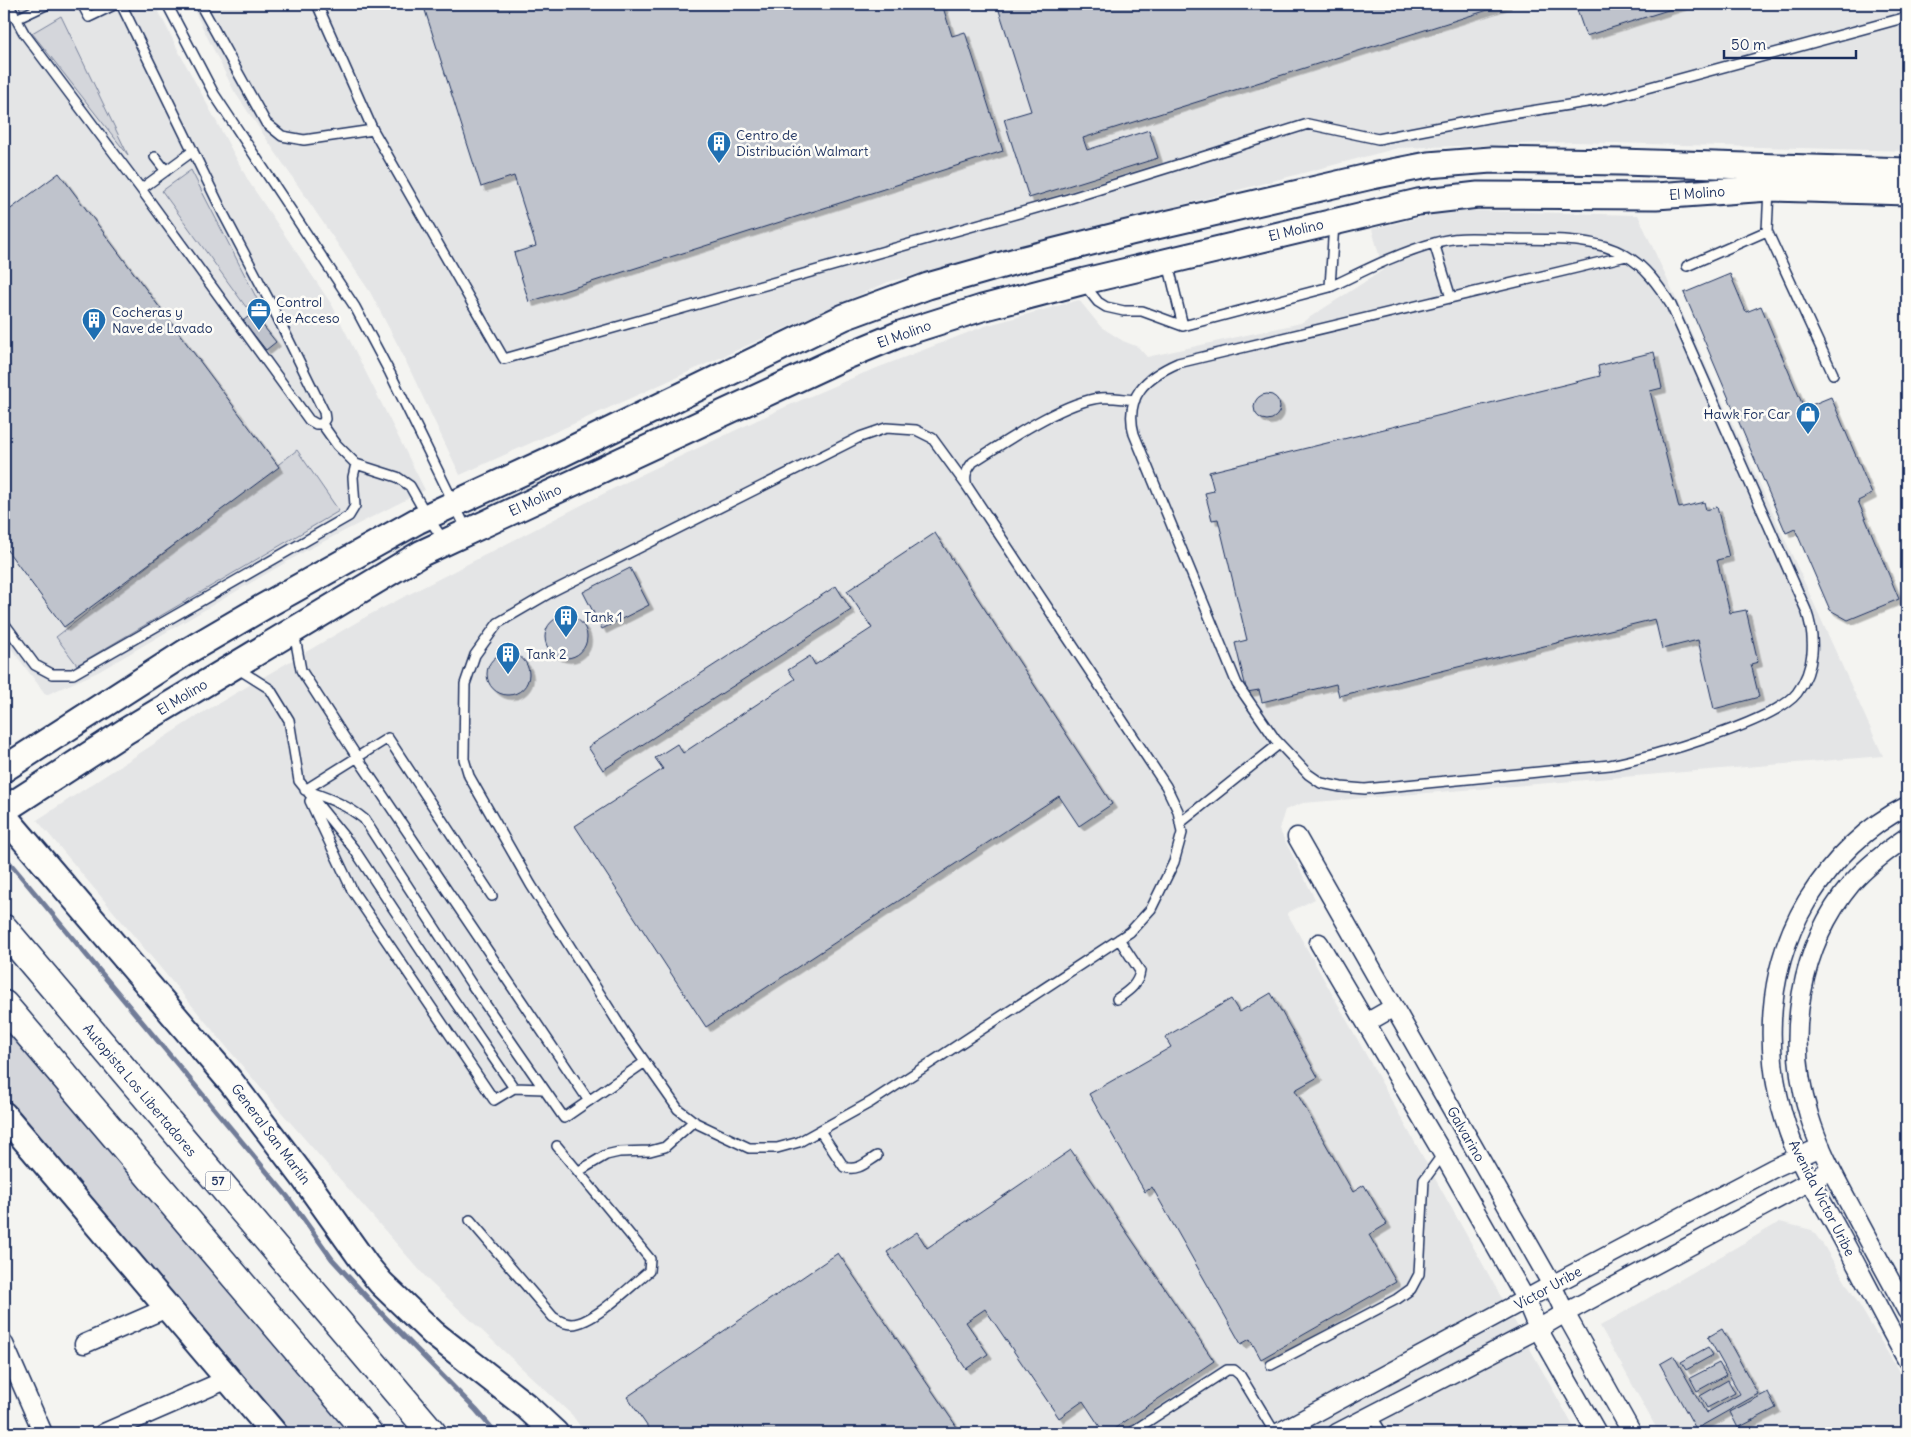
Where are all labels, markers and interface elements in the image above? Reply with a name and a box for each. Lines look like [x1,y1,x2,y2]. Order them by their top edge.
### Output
scale bar [1724,28,1856,60]
text: 50 m [1731,35,1766,54]
place label: Centro de Distribución Walmart [736,126,869,160]
building icon: Centro de Distribución Walmart [706,130,732,164]
street label: El Molino [1668,182,1726,204]
street label: El Molino [1267,215,1325,245]
place label: Control de Acceso [276,293,340,327]
office icon: Control de Acceso [246,297,272,331]
place label: Cocheras y Nave de Lavado [112,303,213,337]
building icon: Cocheras y Nave de Lavado [81,307,107,341]
street label: El Molino [875,316,934,352]
shop icon: Hawk For Car [1795,401,1821,435]
place label: Hawk For Car [1703,405,1790,423]
street label: El Molino [506,480,564,520]
building icon: Tank 1 [553,604,579,638]
place label: Tank 1 [584,608,623,626]
building icon: Tank 2 [495,641,521,675]
place label: Tank 2 [526,645,567,663]
street label: El Molino [153,675,211,719]
street label: Autopista Los Libertadores [79,1020,201,1160]
street label: General San Martín [227,1080,315,1188]
street label: Galvarino [1443,1103,1489,1165]
street label: Avenida Victor Uribe [1785,1137,1859,1259]
road number: 57 [206,1172,230,1190]
street label: Víctor Uribe [1511,1262,1585,1314]

